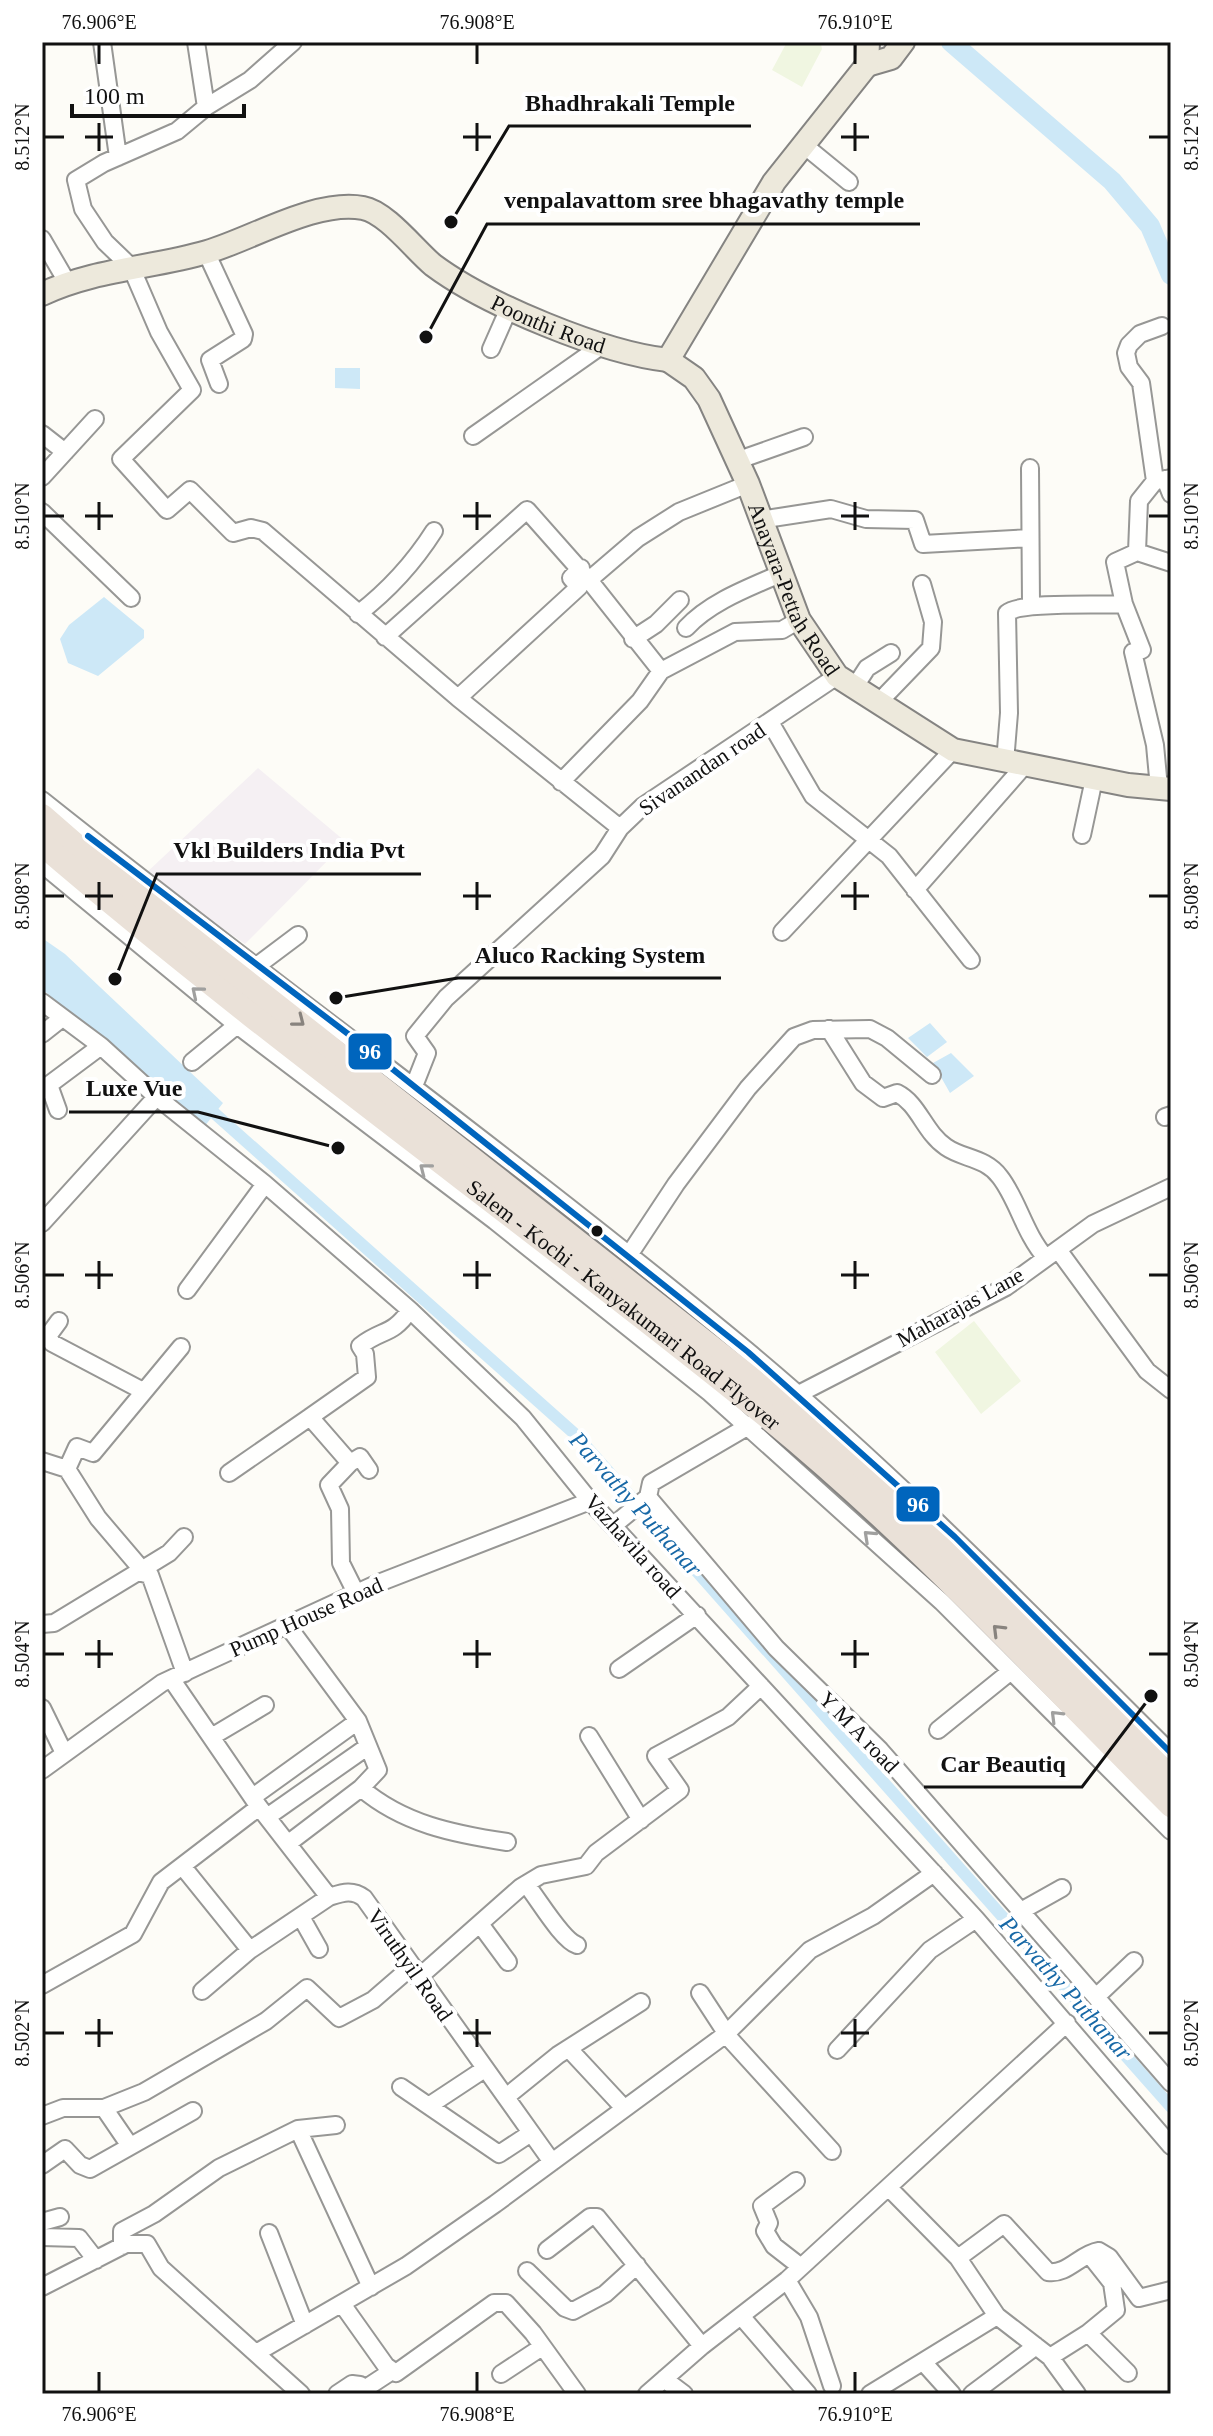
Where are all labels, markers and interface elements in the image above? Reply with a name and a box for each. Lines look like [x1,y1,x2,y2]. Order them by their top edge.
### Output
text: 76.906°E [61,11,137,33]
text: 76.908°E [439,11,515,33]
text: 76.910°E [817,11,893,33]
scale bar [72,68,244,118]
callout: Bhadhrakali Temple [509,78,751,126]
text: 100 m [84,83,145,109]
text: Bhadhrakali Temple [525,90,735,116]
text: 8.512°N [11,103,33,171]
text: 8.512°N [1180,103,1202,171]
callout: venpalavattom sree bhagavathy temple [487,176,920,224]
text: venpalavattom sree bhagavathy temple [504,187,904,213]
street label: Poonthi Road [487,289,609,358]
text: 8.510°N [11,482,33,550]
text: 8.510°N [1180,482,1202,550]
street label: Anayara-Pettah Road [744,499,845,680]
street label: Sivanandan road [634,717,770,821]
callout: Vkl Builders India Pvt [157,826,421,874]
text: Vkl Builders India Pvt [173,837,405,863]
text: 8.508°N [11,862,33,930]
text: 8.508°N [1180,862,1202,930]
callout: Aluco Racking System [458,930,721,978]
text: Aluco Racking System [475,942,705,968]
one-way arrow [192,987,207,1002]
one-way arrow [290,1011,305,1025]
line badge: 96 [347,1032,393,1071]
text: 96 [359,1039,381,1064]
callout: Luxe Vue [69,1064,198,1112]
text: Luxe Vue [86,1075,183,1101]
one-way arrow [419,1164,434,1178]
street label: Salem - Kochi - Kanyakumari Road Flyover [462,1174,786,1435]
unlabelled marker [589,1223,605,1239]
text: 8.506°N [11,1241,33,1309]
text: 8.506°N [1180,1241,1202,1309]
street label: Maharajas Lane [892,1262,1028,1352]
water label: Parvathy Puthanar [564,1426,708,1582]
line badge: 96 [895,1485,941,1523]
street label: Vazhavila road [580,1489,686,1603]
text: 96 [907,1492,929,1517]
one-way arrow [864,1531,879,1545]
street label: Pump House Road [226,1572,386,1662]
text: 8.504°N [11,1620,33,1688]
text: 8.504°N [1180,1620,1202,1688]
one-way arrow [993,1625,1007,1639]
street label: Y M A road [814,1686,904,1778]
one-way arrow [1051,1711,1065,1725]
callout: Car Beautiq [924,1739,1082,1787]
text: Car Beautiq [940,1751,1066,1777]
street label: Viruthyil Road [362,1904,458,2026]
water label: Parvathy Puthanar [994,1910,1138,2066]
text: 8.502°N [11,1999,33,2067]
text: 8.502°N [1180,1999,1202,2067]
text: 76.906°E [61,2403,137,2425]
text: 76.908°E [439,2403,515,2425]
text: 76.910°E [817,2403,893,2425]

